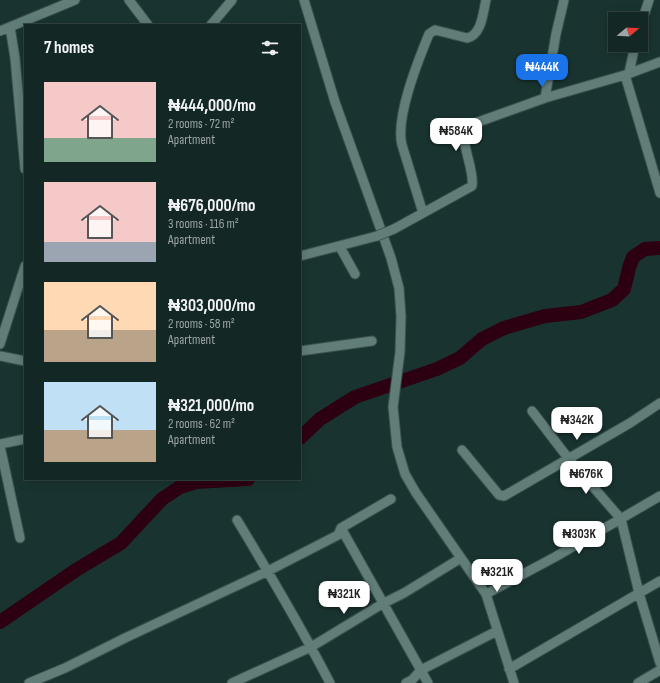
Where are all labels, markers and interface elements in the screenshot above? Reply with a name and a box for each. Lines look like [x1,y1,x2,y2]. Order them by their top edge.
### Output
north arrow [608,12,648,52]
map controls [608,12,648,52]
icon: filters [259,37,281,59]
text: 7 homes [44,38,94,58]
pin: ₦444K [514,54,570,88]
text: ₦444K [525,59,559,75]
text: ₦444,000/mo [168,96,256,116]
icon: home [76,98,124,146]
text: 2 rooms · 72 m² [168,116,234,132]
pin: ₦584K [428,118,484,152]
text: ₦584K [439,123,473,139]
text: Apartment [168,132,215,148]
text: ₦676,000/mo [168,196,255,216]
icon: home [76,198,124,246]
text: 3 rooms · 116 m² [168,216,239,232]
text: Apartment [168,232,215,248]
text: ₦303,000/mo [168,296,255,316]
icon: home [76,298,124,346]
text: 2 rooms · 58 m² [168,316,235,332]
text: Apartment [168,332,215,348]
text: ₦321,000/mo [168,396,254,416]
icon: home [76,398,124,446]
pin: ₦342K [549,407,605,441]
text: ₦342K [560,412,594,428]
text: 2 rooms · 62 m² [168,416,235,432]
text: Apartment [168,432,215,448]
pin: ₦676K [558,461,614,495]
text: ₦676K [569,466,603,482]
pin: ₦303K [551,521,607,555]
text: ₦303K [562,526,596,542]
pin: ₦321K [469,559,525,593]
text: ₦321K [481,564,513,580]
pin: ₦321K [316,581,372,615]
text: ₦321K [328,586,360,602]

